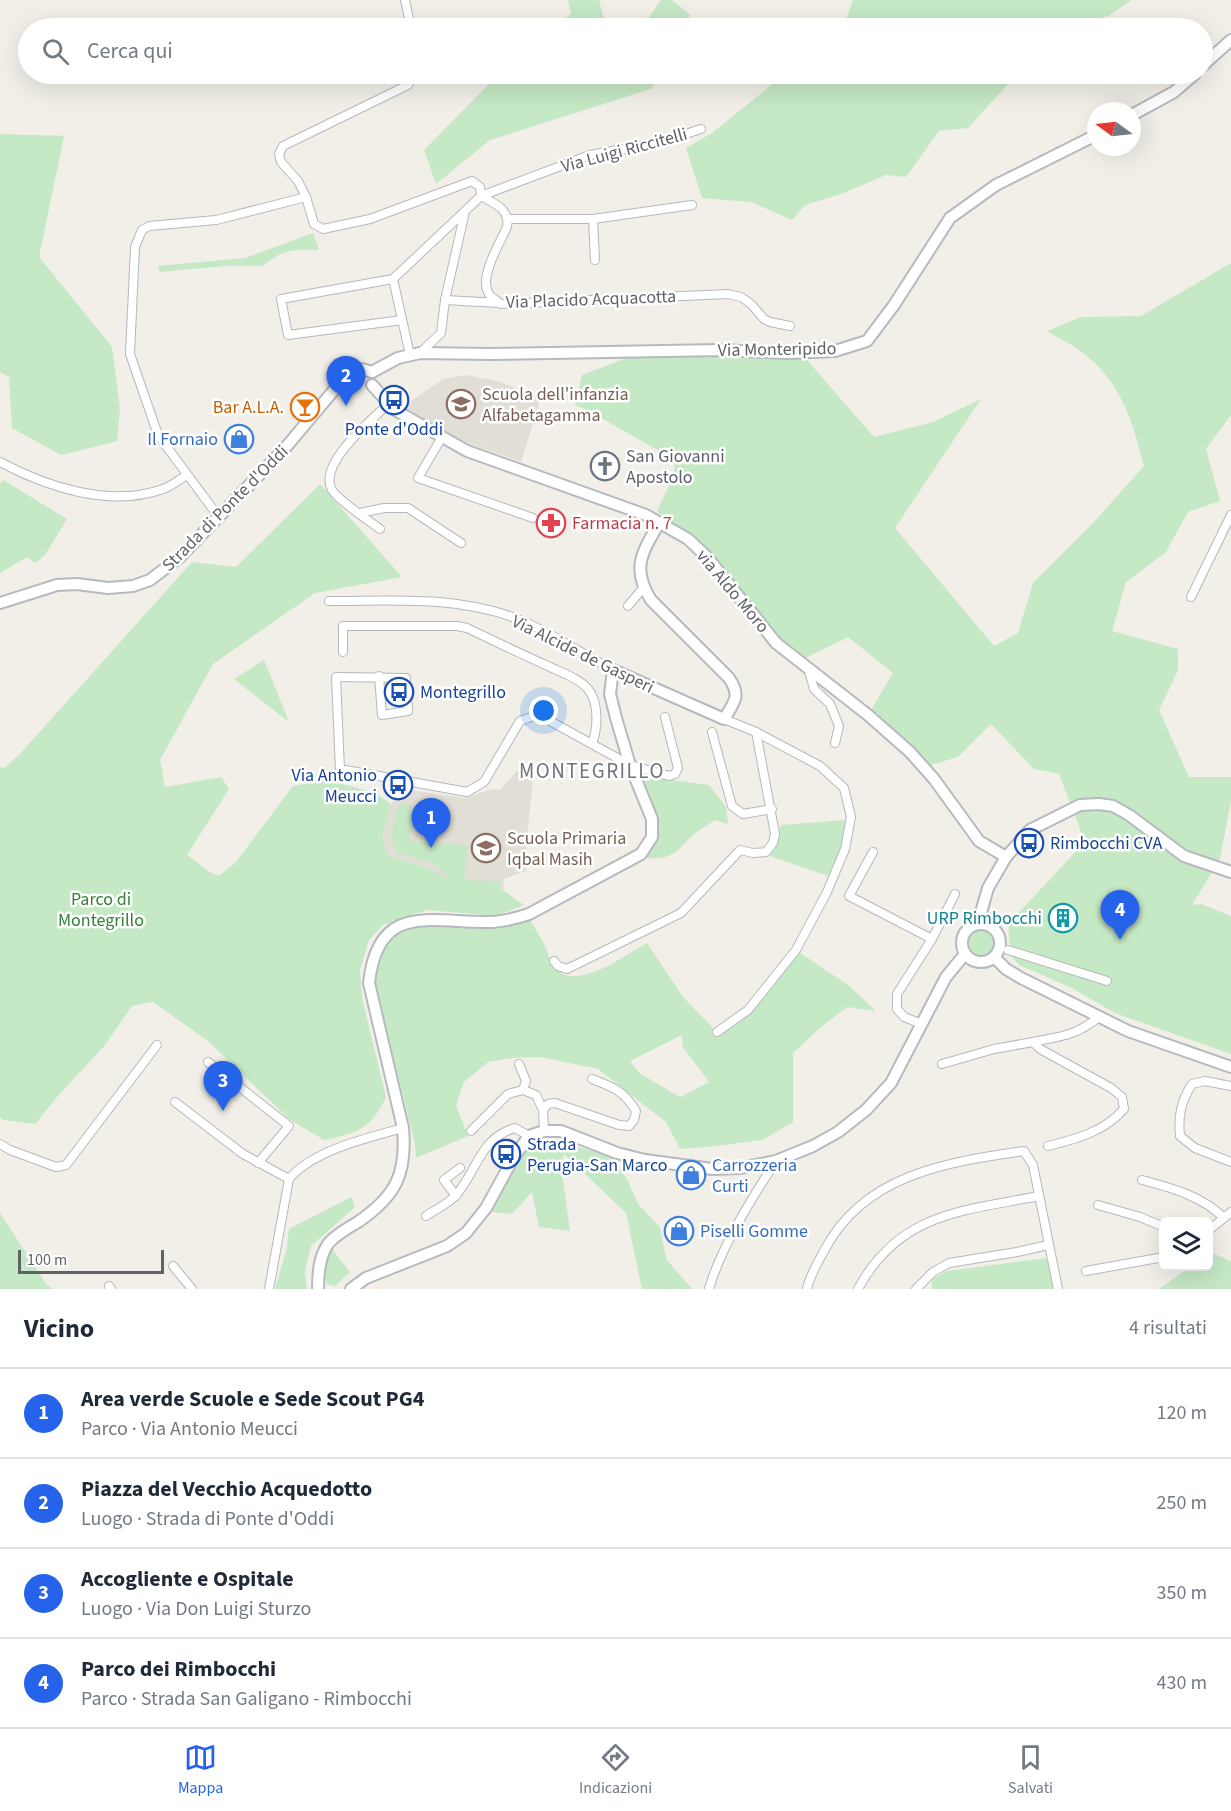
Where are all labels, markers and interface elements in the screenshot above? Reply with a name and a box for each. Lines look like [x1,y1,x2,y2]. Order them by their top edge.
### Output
search box [18,18,1213,84]
icon: search [39,35,72,68]
text: Cerca qui [87,35,173,67]
north arrow [1087,102,1141,156]
street label: Via Luigi Riccitelli [558,122,690,179]
street label: Via Placido Acquacotta [505,284,677,315]
street label: Via Monteripido [717,336,837,363]
pin: 2 [326,356,366,406]
place label: Scuola dell'infanzia Alfabetagamma [482,382,628,428]
bus stop icon: Ponte d'Oddi [378,384,410,416]
school or university icon: Scuola dell'infanzia Alfabetagamma [445,388,477,420]
bar icon: Bar A.L.A. [289,391,321,423]
place label: Bar A.L.A. [213,395,284,420]
place label: Ponte d'Oddi [345,417,443,442]
shop icon: Il Fornaio [223,423,255,455]
place label: Il Fornaio [147,427,218,452]
street label: Strada di Ponte d'Oddi [157,440,294,577]
place label: San Giovanni Apostolo [626,444,725,490]
church icon: San Giovanni Apostolo [589,450,621,482]
pharmacy icon: Farmacia n. 7 [535,507,567,539]
place label: Farmacia n. 7 [572,511,672,536]
street label: via Aldo Moro [690,544,775,638]
street label: Via Alcide de Gasperi [507,609,658,700]
bus stop icon: Montegrillo [383,676,415,708]
place label: Montegrillo [420,680,506,705]
your location [529,696,558,725]
district label: MONTEGRILLO [519,756,665,786]
place label: Via Antonio Meucci [291,763,377,809]
bus stop icon: Via Antonio Meucci [382,769,414,801]
pin: 1 [412,798,450,848]
place label: Scuola Primaria Iqbal Masih [507,826,626,872]
bus stop icon: Rimbocchi CVA [1013,827,1045,859]
place label: Rimbocchi CVA [1050,831,1162,856]
school or university icon: Scuola Primaria Iqbal Masih [470,832,502,864]
park label: Parco di Montegrillo [58,887,144,933]
pin: 4 [1100,890,1140,940]
building icon: URP Rimbocchi [1047,902,1079,934]
place label: URP Rimbocchi [927,906,1042,931]
pin: 3 [204,1062,242,1111]
place label: Strada Perugia-San Marco [527,1132,668,1178]
bus stop icon: Strada Perugia-San Marco [490,1138,522,1170]
place label: Carrozzeria Curti [712,1153,797,1199]
shop icon: Carrozzeria Curti [675,1159,707,1191]
shop icon: Piselli Gomme [663,1215,695,1247]
map controls [1159,1217,1213,1271]
button: layers [1159,1217,1213,1271]
place label: Piselli Gomme [700,1219,808,1244]
scale bar [18,1247,164,1274]
text: 100 m [27,1249,67,1271]
text: Vicino [24,1310,94,1347]
text: 4 risultati [1129,1314,1207,1342]
text: Area verde Scuole e Sede Scout PG4 [81,1383,424,1415]
text: 1 [38,1399,49,1427]
text: 120 m [1157,1399,1207,1427]
text: Parco · Via Antonio Meucci [81,1415,298,1443]
text: Piazza del Vecchio Acquedotto [81,1473,372,1505]
text: 2 [38,1489,49,1517]
text: 250 m [1157,1489,1207,1517]
text: Luogo · Strada di Ponte d'Oddi [81,1505,334,1533]
text: Accogliente e Ospitale [81,1563,294,1595]
text: 3 [38,1579,49,1607]
text: 350 m [1157,1579,1207,1607]
text: Luogo · Via Don Luigi Sturzo [81,1595,311,1623]
text: Parco dei Rimbocchi [81,1653,276,1685]
text: 4 [38,1669,49,1697]
text: 430 m [1157,1669,1207,1697]
text: Parco · Strada San Galigano - Rimbocchi [81,1685,412,1713]
tab: Mappa [178,1741,223,1799]
tab: Indicazioni [579,1741,652,1799]
tab: Salvati [1008,1741,1053,1799]

